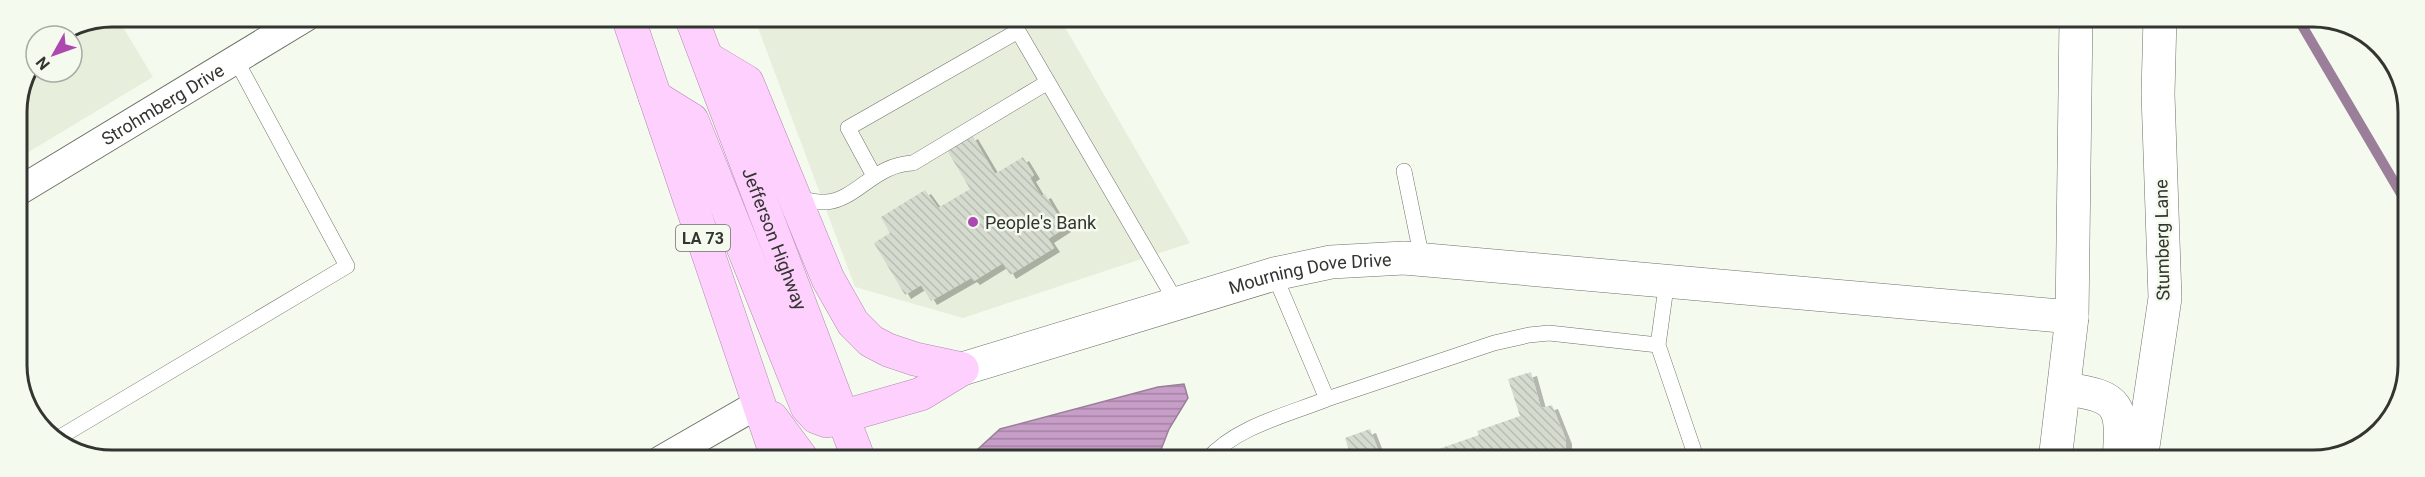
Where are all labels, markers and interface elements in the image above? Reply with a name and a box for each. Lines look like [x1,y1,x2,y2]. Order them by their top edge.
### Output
north arrow [24,24,84,84]
text: N [32,53,54,74]
street label: Strohmberg Drive [97,59,227,149]
street label: Jefferson Highway [739,165,812,313]
street label: Stumberg Lane [2150,179,2174,301]
place label: People's Bank [985,212,1097,233]
marker: People's Bank [966,215,980,229]
road number: LA 73 [676,225,730,251]
street label: Mourning Dove Drive [1226,248,1392,298]

